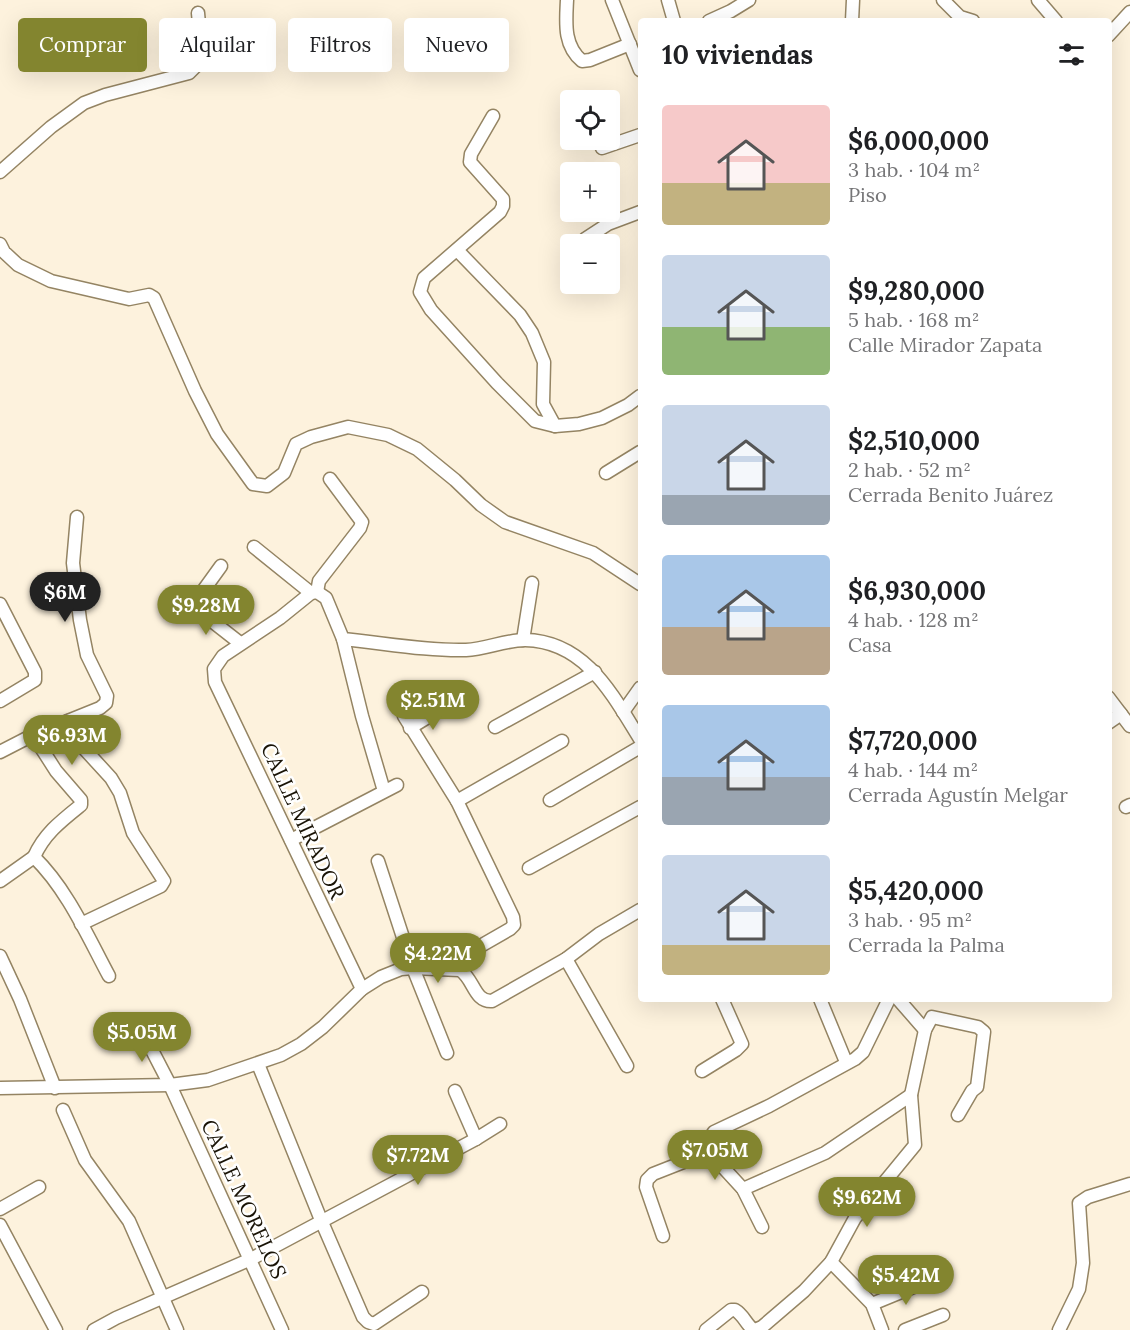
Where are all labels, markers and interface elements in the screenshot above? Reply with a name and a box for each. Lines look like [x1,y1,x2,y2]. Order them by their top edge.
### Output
chip: Comprar [18,18,147,72]
chip: Alquilar [159,18,276,72]
chip: Filtros [288,18,392,72]
chip: Nuevo [404,18,509,72]
text: 10 viviendas [662,38,813,71]
icon: filters [1055,38,1088,71]
map controls [560,90,620,294]
button: locate [560,90,620,150]
text: $6,000,000 [848,124,989,157]
icon: home [710,129,782,201]
text: 3 hab. · 104 m² [848,157,980,182]
button: + [560,162,620,222]
text: Piso [848,182,887,207]
button: − [560,234,620,294]
text: $9,280,000 [848,274,985,307]
icon: home [710,279,782,351]
text: 5 hab. · 168 m² [848,307,979,332]
text: Calle Mirador Zapata [848,332,1042,357]
text: $2,510,000 [848,424,980,457]
icon: home [710,429,782,501]
text: 2 hab. · 52 m² [848,457,971,482]
text: Cerrada Benito Juárez [848,482,1053,507]
pin: $6M [36,572,94,623]
text: $6,930,000 [848,574,986,607]
text: $6M [44,579,86,604]
icon: home [710,579,782,651]
pin: $9.28M [157,585,255,636]
text: $9.28M [171,592,241,617]
text: 4 hab. · 128 m² [848,607,979,632]
text: Casa [848,632,892,657]
pin: $2.51M [384,680,482,731]
text: $2.51M [400,687,466,712]
pin: $6.93M [23,715,121,766]
text: $6.93M [37,722,107,747]
text: $7,720,000 [848,724,977,757]
icon: home [710,729,782,801]
street label: CALLE MIRADOR [255,738,351,904]
text: 4 hab. · 144 m² [848,757,978,782]
text: Cerrada Agustín Melgar [848,782,1068,807]
text: $5,420,000 [848,874,984,907]
icon: home [710,879,782,951]
text: 3 hab. · 95 m² [848,907,972,932]
text: Cerrada la Palma [848,932,1005,957]
pin: $4.22M [389,933,487,984]
text: $4.22M [404,940,472,965]
pin: $5.05M [93,1012,191,1063]
text: $5.05M [107,1019,177,1044]
street label: CALLE MORELOS [195,1115,293,1283]
pin: $7.05M [666,1130,764,1181]
pin: $7.72M [369,1135,467,1186]
text: $7.05M [681,1137,749,1162]
text: $7.72M [386,1142,450,1167]
pin: $9.62M [818,1177,916,1228]
text: $9.62M [832,1184,902,1209]
pin: $5.42M [857,1255,955,1306]
text: $5.42M [872,1262,940,1287]

